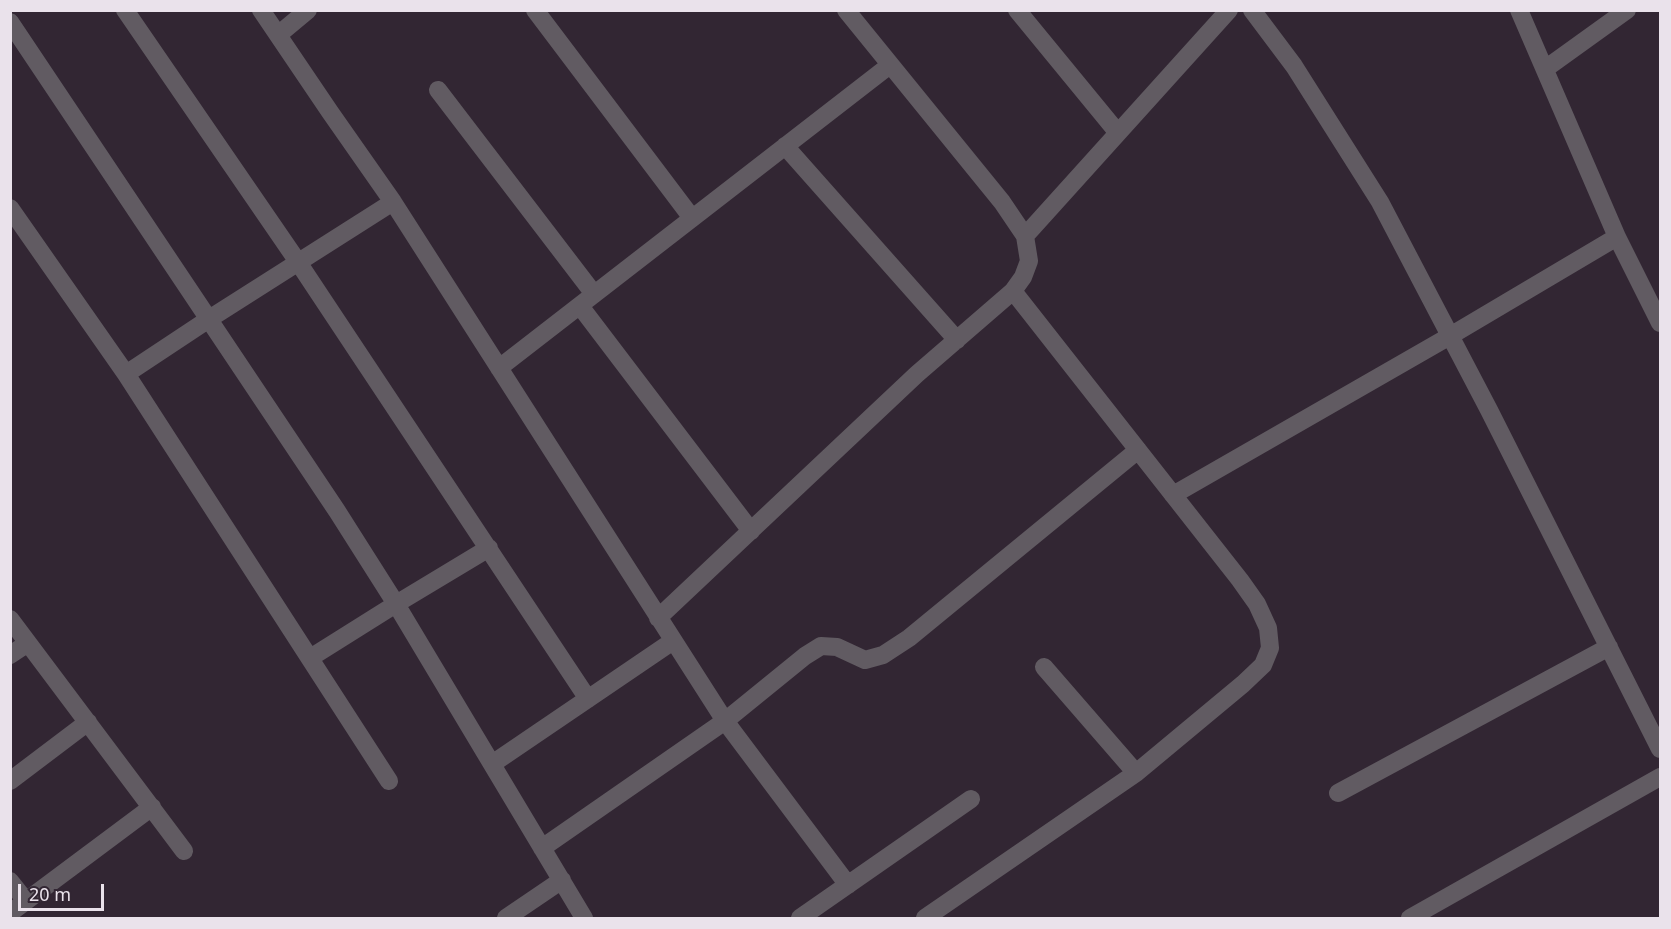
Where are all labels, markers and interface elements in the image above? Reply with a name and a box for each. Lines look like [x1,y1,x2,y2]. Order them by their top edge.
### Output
scale bar [21,872,106,910]
text: 20 m [29,882,71,906]

